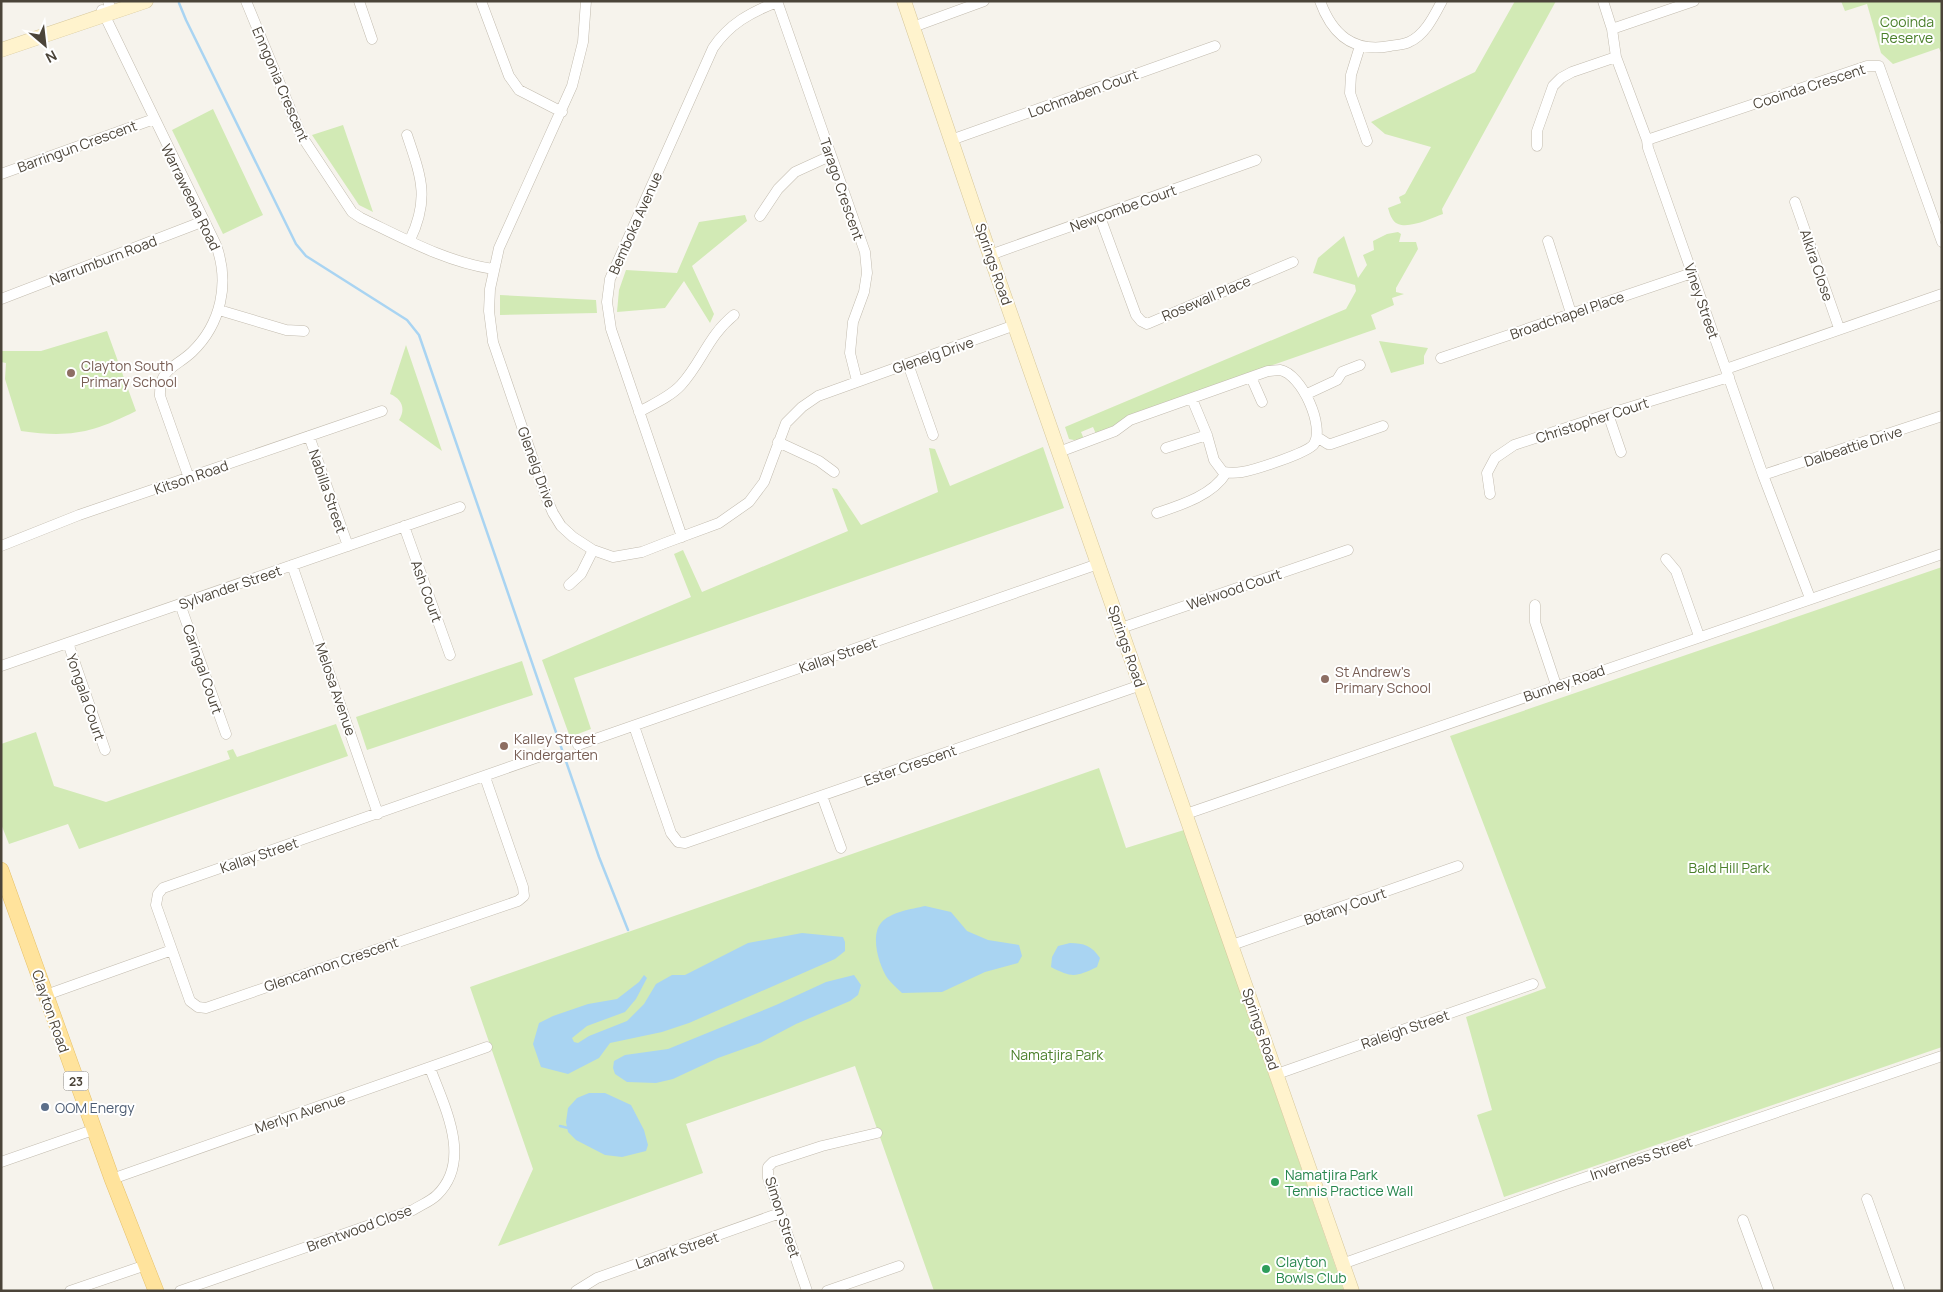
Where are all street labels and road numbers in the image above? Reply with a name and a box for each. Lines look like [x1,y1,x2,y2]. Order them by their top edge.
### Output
street label: Enngonia Crescent [248,24,314,145]
street label: Cooinda Crescent [1750,59,1868,113]
street label: Lochmaben Court [1025,64,1141,122]
street label: Barringun Crescent [15,115,140,176]
street label: Tarago Crescent [816,135,869,243]
street label: Warraweena Road [157,141,225,253]
street label: Bemboka Avenue [604,169,666,277]
street label: Newcombe Court [1067,180,1179,236]
street label: Springs Road [971,221,1017,307]
street label: Alkira Close [1796,227,1838,303]
street label: Narrumburn Road [47,231,159,289]
street label: Viney Street [1680,261,1724,342]
street label: Rosewall Place [1159,271,1253,325]
street label: Broadchapel Place [1507,287,1627,343]
street label: Glenelg Drive [890,332,976,378]
street label: Christopher Court [1533,393,1651,447]
street label: Dalbeattie Drive [1802,421,1904,471]
street label: Glenelg Drive [514,424,560,510]
street label: Nabilla Street [305,447,351,536]
street label: Kitson Road [151,455,231,499]
street label: Ash Court [407,557,447,625]
street label: Sylvander Street [176,560,284,613]
street label: Welwood Court [1184,564,1284,614]
street label: Springs Road [1104,603,1150,689]
street label: Caringal Court [179,622,227,717]
street label: Kallay Street [796,633,880,677]
street label: Melosa Avenue [311,640,361,738]
street label: Yongala Court [62,651,110,743]
street label: Bunney Road [1521,660,1607,706]
street label: Ester Crescent [861,740,959,790]
street label: Kallay Street [217,833,301,877]
street label: Botany Court [1301,883,1389,929]
street label: Glencannon Crescent [261,932,401,996]
street label: Clayton Road [28,967,74,1055]
street label: Springs Road [1238,986,1284,1072]
street label: Raleigh Street [1358,1005,1452,1053]
road number: 23 [64,1072,88,1090]
street label: Merlyn Avenue [252,1089,348,1137]
street label: Inverness Street [1587,1132,1695,1184]
street label: Simon Street [761,1174,805,1260]
street label: Brentwood Close [304,1200,414,1256]
street label: Lanark Street [633,1227,722,1273]

